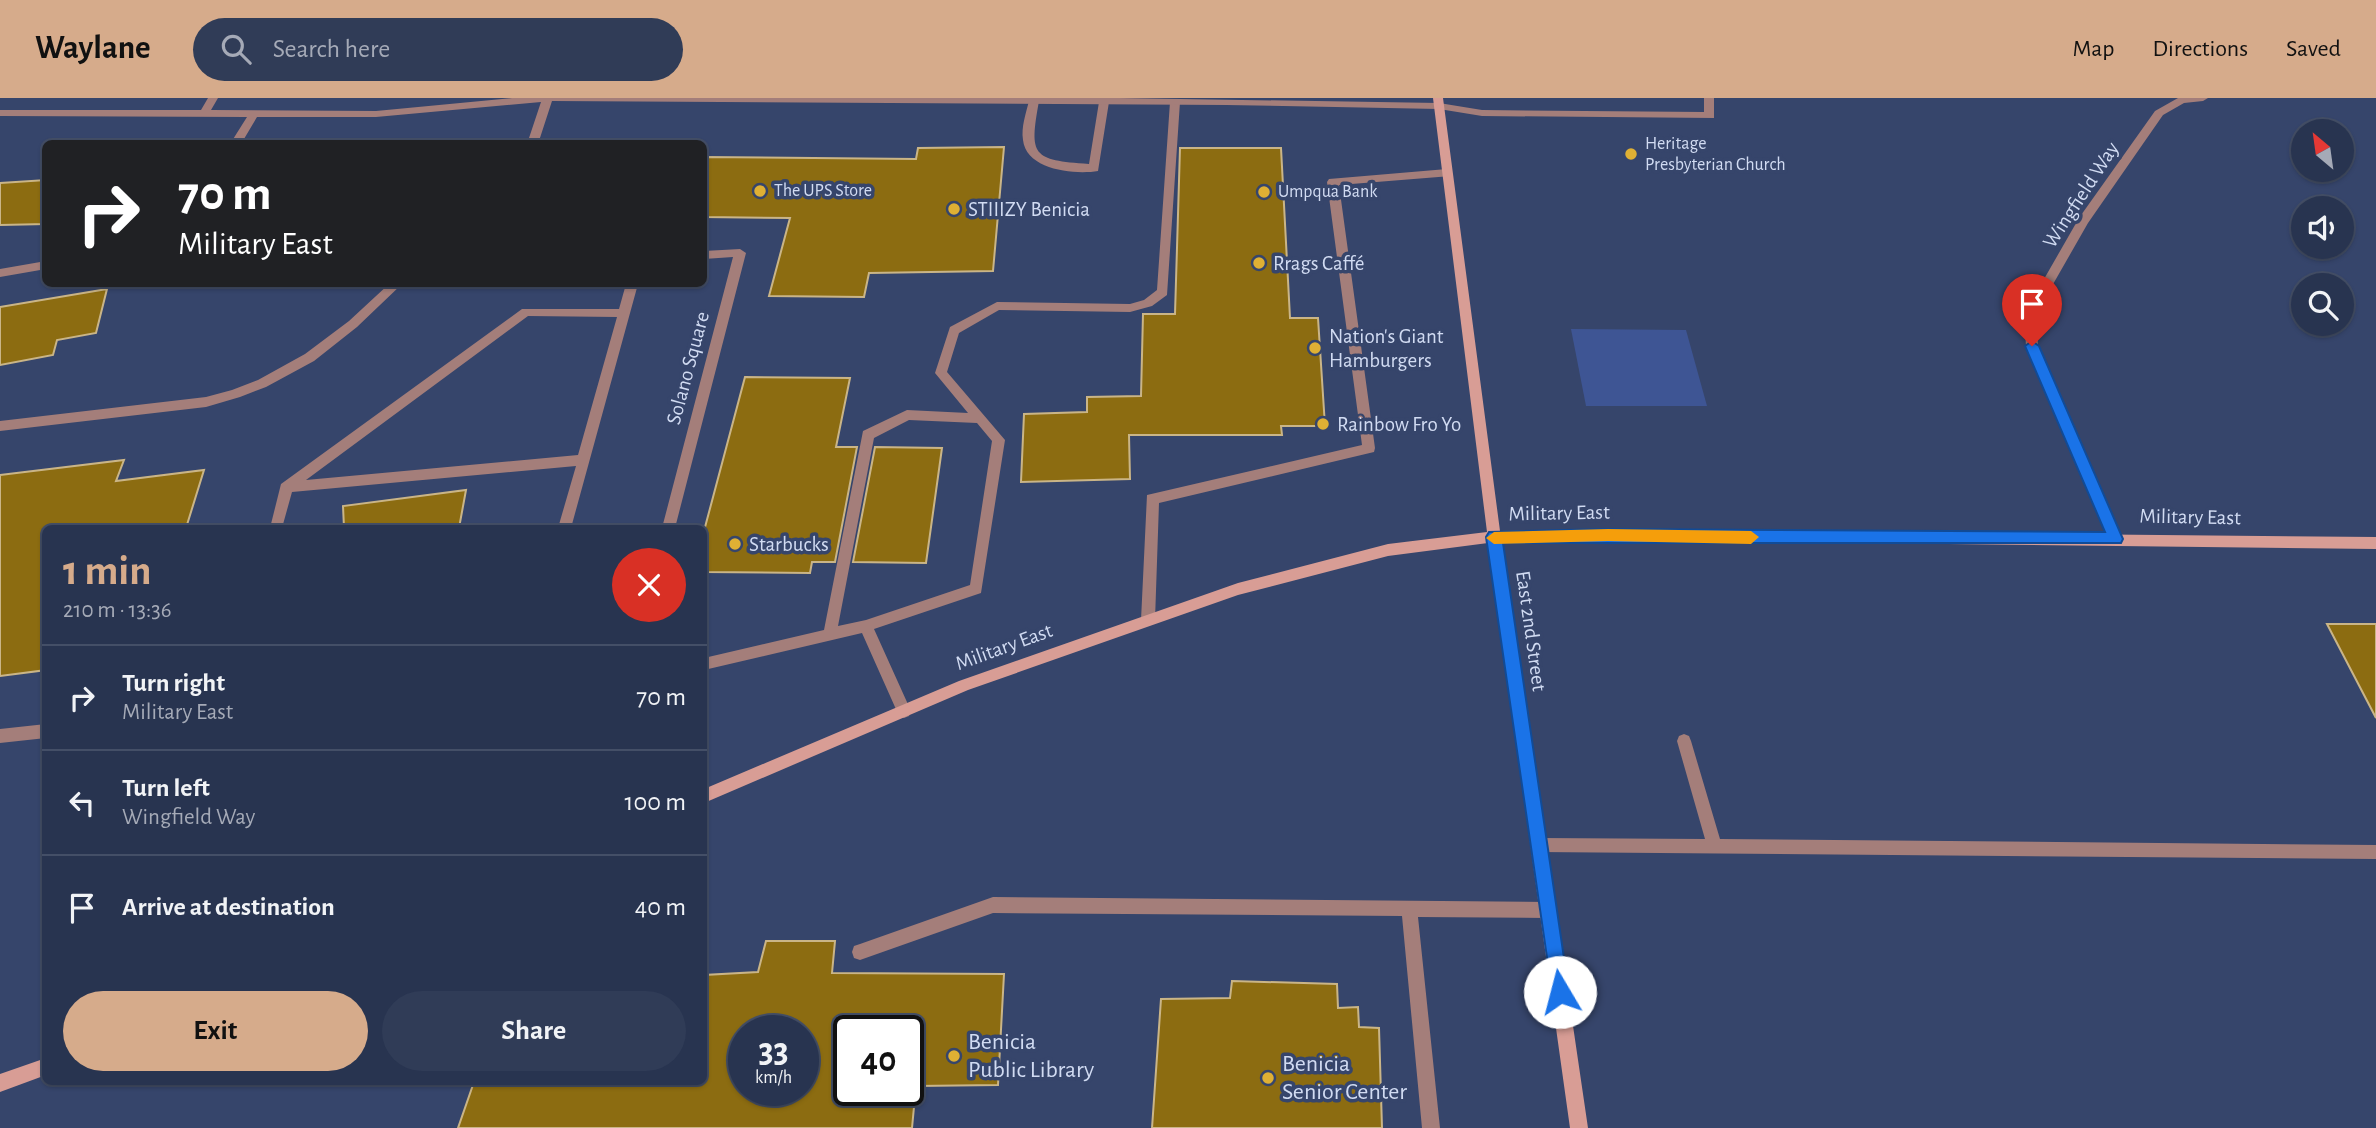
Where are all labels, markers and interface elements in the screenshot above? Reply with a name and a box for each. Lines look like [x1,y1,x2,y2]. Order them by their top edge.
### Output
search box [193,18,683,81]
icon: search [217,30,255,68]
text: Waylane [35,32,151,65]
text: Search here [273,36,390,62]
text: Map [2072,37,2114,61]
text: Directions [2152,37,2248,61]
text: Saved [2286,37,2341,61]
north arrow [2291,119,2354,182]
map controls [2291,119,2354,336]
place label: Heritage Presbyterian Church [1645,135,1786,174]
street label: Wingfield Way [2039,138,2123,252]
marker: Heritage Presbyterian Church [1623,146,1639,162]
icon: right [63,168,154,259]
text: 70 m [178,170,272,219]
place label: The UPS Store [774,182,872,200]
marker: The UPS Store [752,183,768,199]
place label: Umpqua Bank [1278,183,1378,201]
marker: Umpqua Bank [1256,184,1272,200]
button: sound [2291,196,2354,259]
place label: STIIIZY Benicia [968,199,1090,220]
marker: STIIIZY Benicia [946,201,962,217]
text: Military East [178,228,333,260]
place label: Rrags Caffé [1273,253,1364,274]
marker: Rrags Caffé [1251,255,1267,271]
button: search [2291,273,2354,336]
pin [2002,274,2062,346]
icon: arrive [2013,285,2051,323]
street label: Solano Square [663,309,713,427]
place label: Nation's Giant Hamburgers [1329,326,1444,371]
marker: Nation's Giant Hamburgers [1307,340,1323,356]
place label: Rainbow Fro Yo [1337,414,1461,435]
marker: Rainbow Fro Yo [1315,416,1331,432]
street label: Military East [1508,502,1610,524]
street label: Military East [2139,506,2241,528]
place label: Starbucks [749,534,829,555]
marker: Starbucks [727,536,743,552]
button: close [612,548,686,622]
text: 1 min [63,550,152,592]
street label: East 2nd Street [1512,569,1550,693]
text: 210 m · 13:36 [63,599,172,622]
street label: Military East [953,620,1056,674]
text: Turn right [122,670,225,696]
icon: right [63,679,101,717]
text: 70 m [636,684,686,710]
text: Military East [122,701,233,724]
text: Turn left [122,775,210,801]
icon: left [63,784,101,822]
text: 100 m [625,789,686,815]
text: Wingfield Way [122,806,255,829]
icon: arrive [63,889,101,927]
text: Arrive at destination [122,894,335,920]
text: 40 m [635,894,686,920]
position arrow [1523,955,1597,1029]
button: Exit [63,991,368,1071]
button: Share [382,991,686,1071]
speed limit sign: 40 [833,1015,924,1106]
place label: Benicia Public Library [968,1030,1094,1082]
text: 33 [758,1034,789,1069]
marker: Benicia Public Library [946,1048,962,1064]
place label: Benicia Senior Center [1282,1052,1407,1104]
text: km/h [755,1069,792,1087]
marker: Benicia Senior Center [1260,1070,1276,1086]

